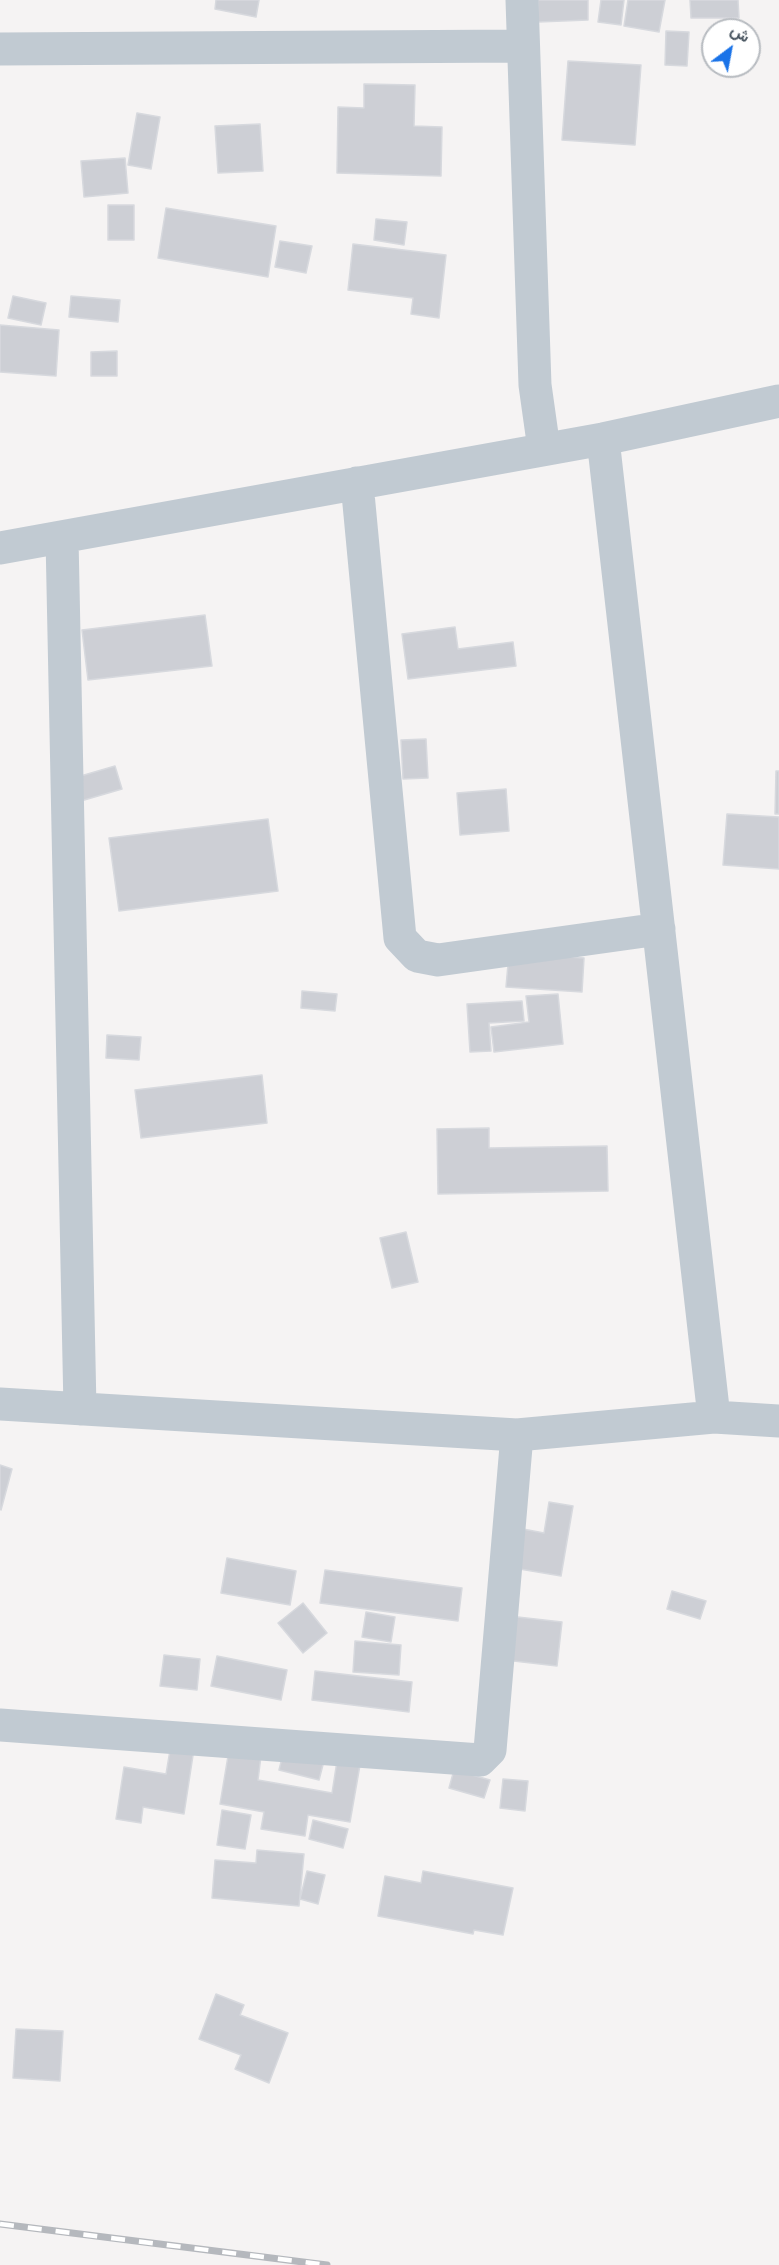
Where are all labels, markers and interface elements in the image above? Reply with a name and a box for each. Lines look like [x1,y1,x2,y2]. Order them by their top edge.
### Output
north arrow [701,18,761,78]
text: ش [727,21,753,47]

